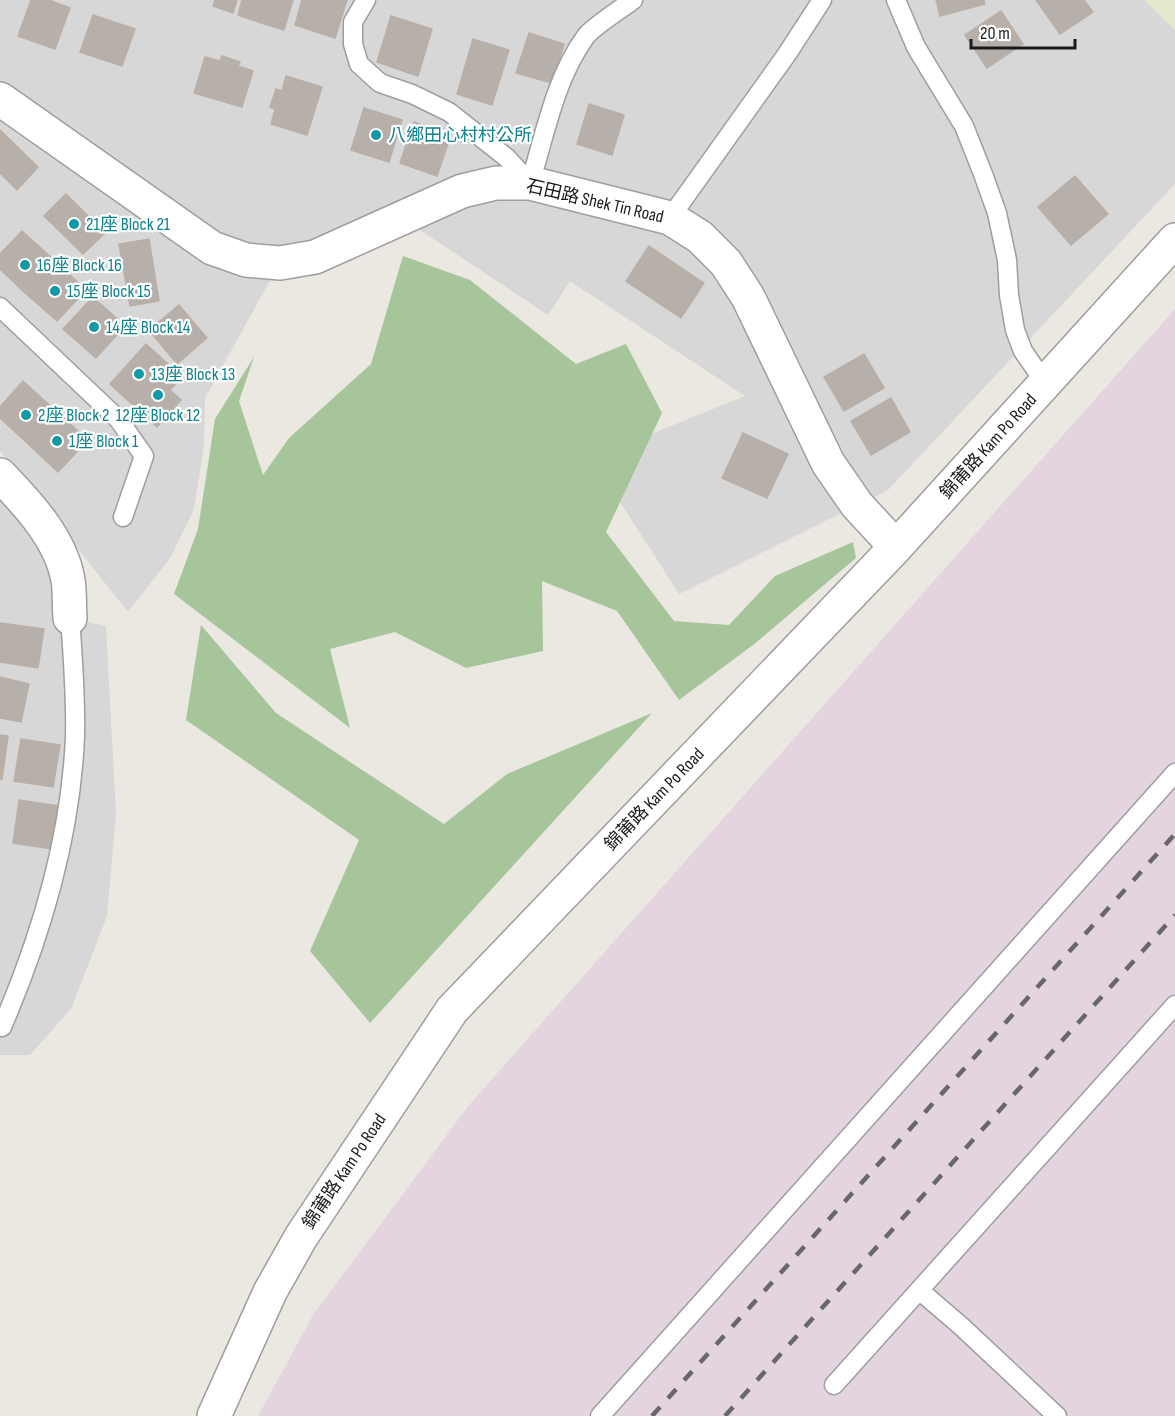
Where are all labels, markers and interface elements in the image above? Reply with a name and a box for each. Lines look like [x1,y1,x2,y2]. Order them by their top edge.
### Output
scale bar [971,12,1074,50]
text: 20 m [980,23,1010,44]
place label: 八鄉田心村村公所 [388,125,532,146]
marker: 八鄉田心村村公所 [369,128,383,142]
street label: 石田路 Shek Tin Road [524,175,666,228]
place label: 21座 Block 21 [86,214,171,235]
marker: 21座 Block 21 [67,217,81,231]
place label: 16座 Block 16 [37,255,122,276]
marker: 16座 Block 16 [18,258,32,272]
place label: 15座 Block 15 [67,281,151,302]
marker: 15座 Block 15 [48,284,62,298]
place label: 14座 Block 14 [106,317,191,338]
marker: 14座 Block 14 [87,320,101,334]
place label: 13座 Block 13 [151,364,235,385]
marker: 13座 Block 13 [132,367,146,381]
marker: 12座 Block 12 [151,388,165,402]
street label: 錦莆路 Kam Po Road [936,389,1041,503]
place label: 2座 Block 2 [38,405,109,426]
place label: 12座 Block 12 [116,405,200,426]
marker: 2座 Block 2 [19,408,33,422]
place label: 1座 Block 1 [69,431,139,452]
marker: 1座 Block 1 [50,434,64,448]
street label: 錦莆路 Kam Po Road [600,744,709,855]
street label: 錦莆路 Kam Po Road [298,1110,391,1233]

